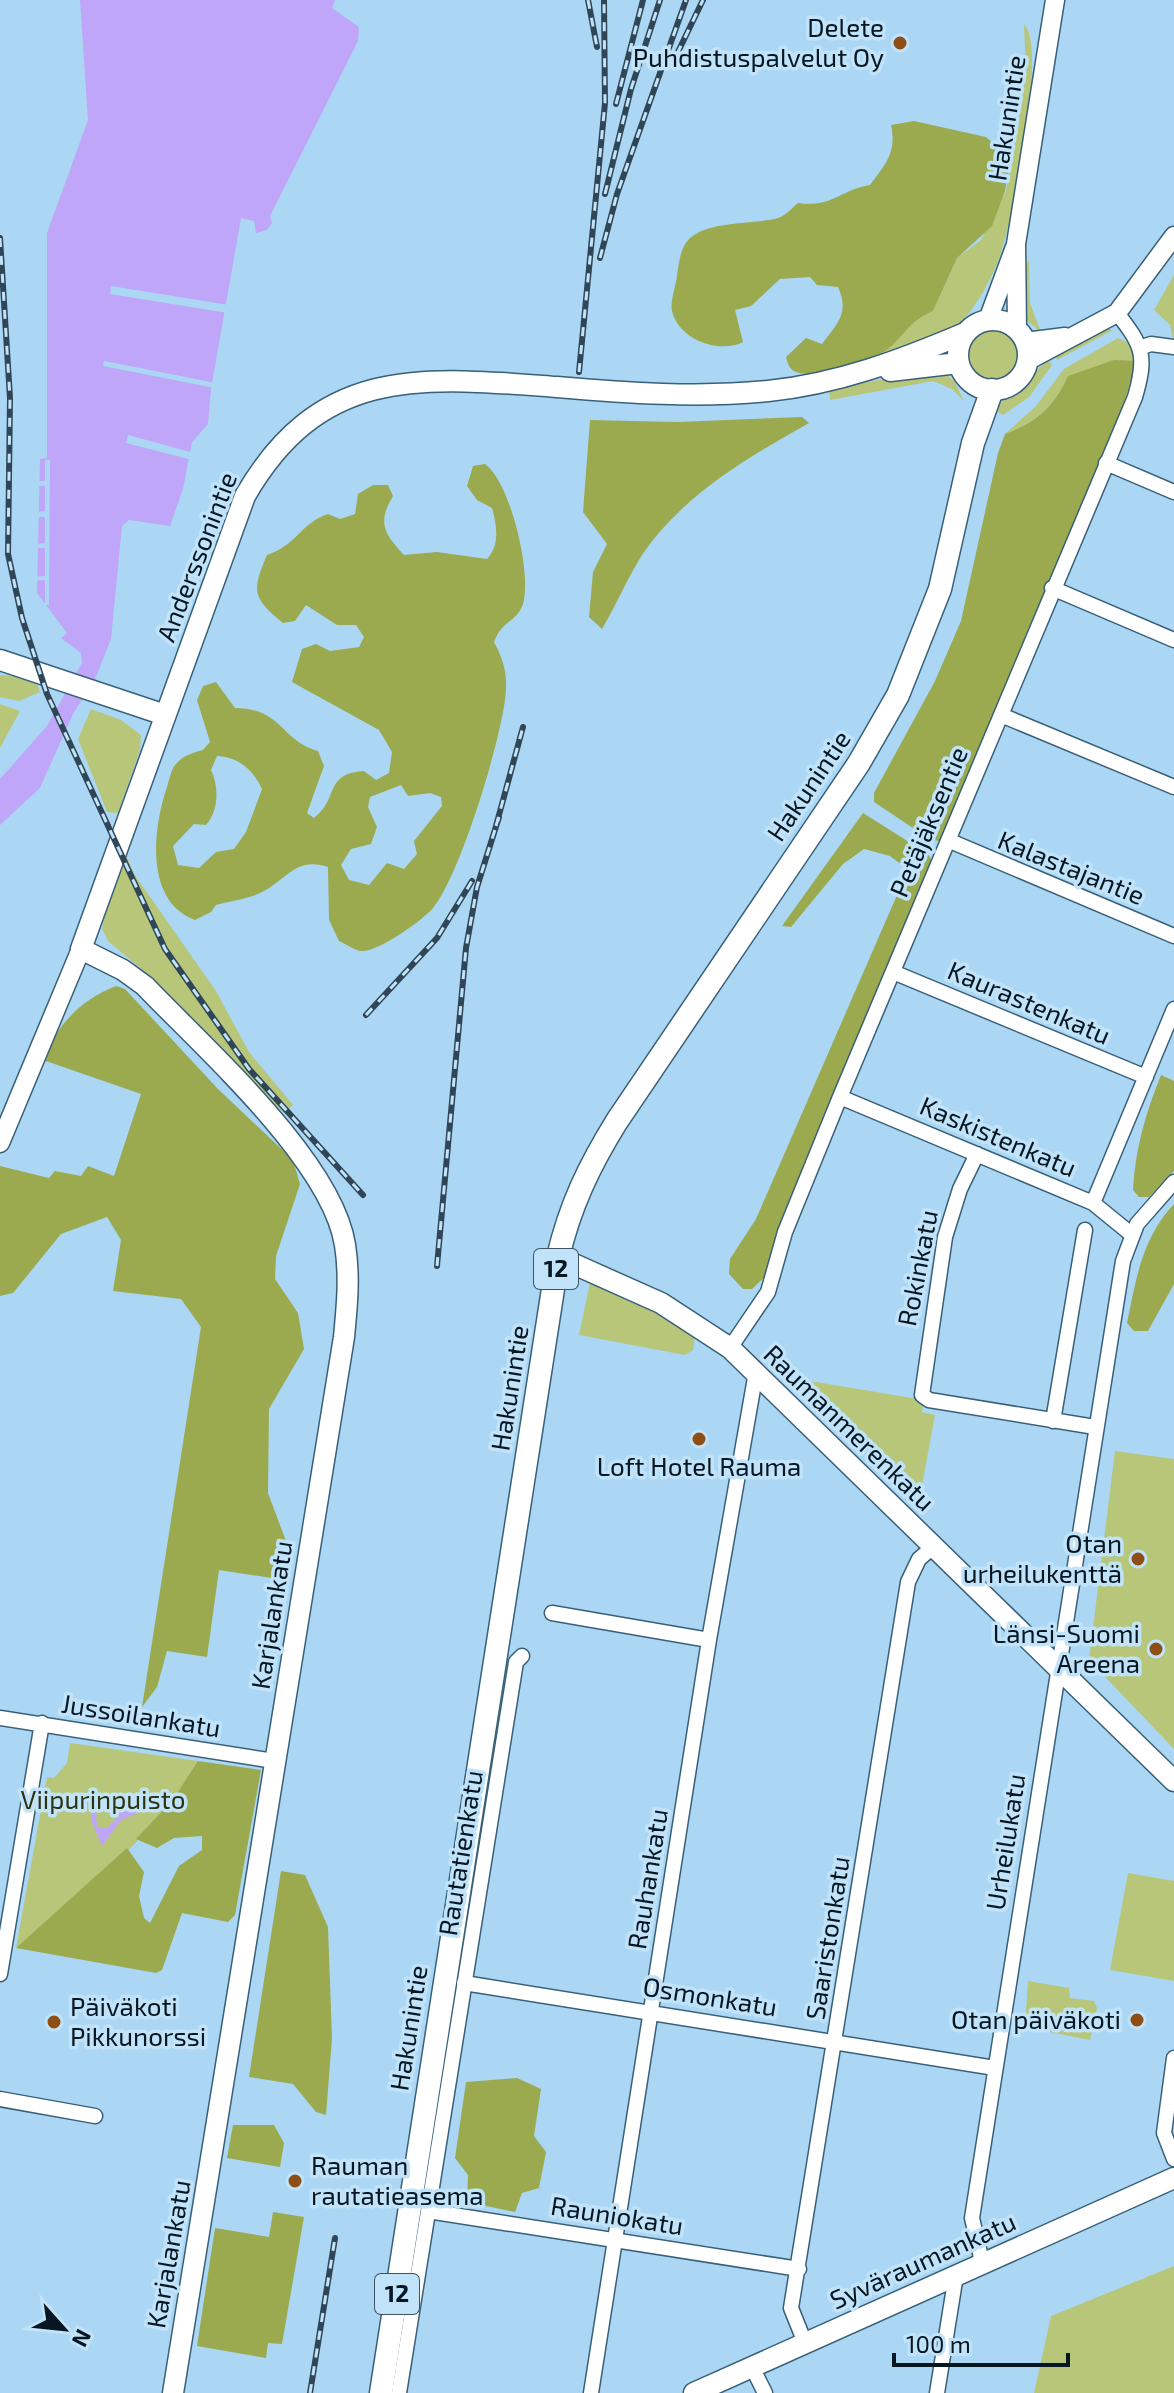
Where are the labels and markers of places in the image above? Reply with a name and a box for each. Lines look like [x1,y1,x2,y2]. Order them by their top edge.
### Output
place label: Delete Puhdistuspalvelut Oy [633,11,884,72]
marker: Delete Puhdistuspalvelut Oy [891,34,909,52]
marker: Loft Hotel Rauma [690,1430,708,1448]
place label: Loft Hotel Rauma [597,1450,801,1481]
place label: Otan urheilukenttä [963,1527,1122,1588]
marker: Otan urheilukenttä [1129,1550,1147,1568]
place label: Länsi-Suomi Areena [993,1617,1140,1678]
marker: Länsi-Suomi Areena [1147,1640,1165,1658]
place label: Päiväkoti Pikkunorssi [70,1990,206,2051]
place label: Otan päiväkoti [951,2003,1121,2034]
marker: Otan päiväkoti [1128,2011,1146,2029]
marker: Päiväkoti Pikkunorssi [45,2013,63,2031]
place label: Rauman rautatieasema [311,2149,484,2210]
marker: Rauman rautatieasema [286,2172,304,2190]

